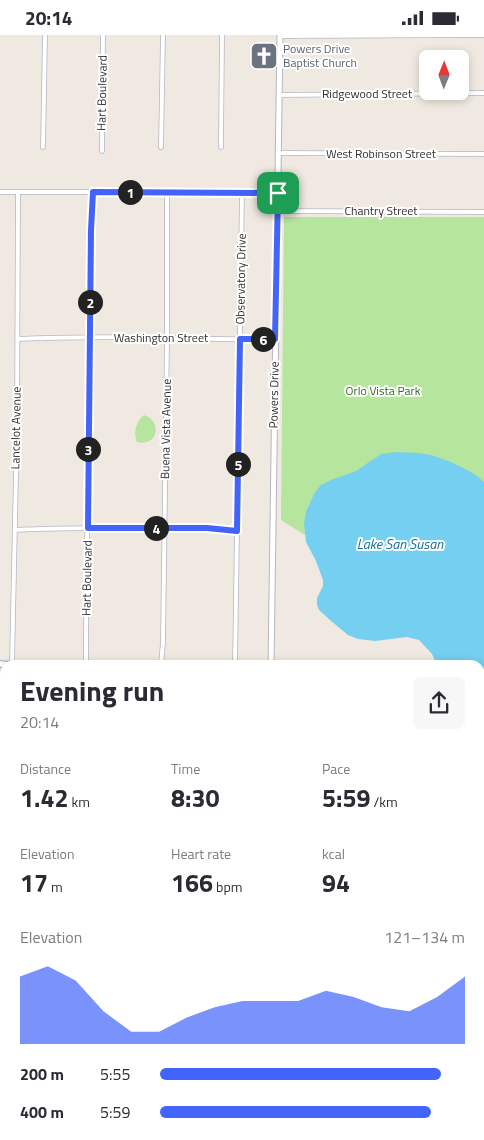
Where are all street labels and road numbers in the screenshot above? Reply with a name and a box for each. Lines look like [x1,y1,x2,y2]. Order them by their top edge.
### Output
street label: Hart Boulevard [91,55,112,131]
street label: Ridgewood Street [322,84,413,103]
street label: West Robinson Street [326,144,437,163]
street label: Chantry Street [344,201,418,220]
street label: Observatory Drive [230,233,251,325]
street label: Washington Street [114,328,209,347]
street label: Powers Drive [263,361,284,429]
street label: Buena Vista Avenue [155,379,176,479]
street label: Lancelot Avenue [5,386,26,470]
street label: Hart Boulevard [76,540,97,616]

